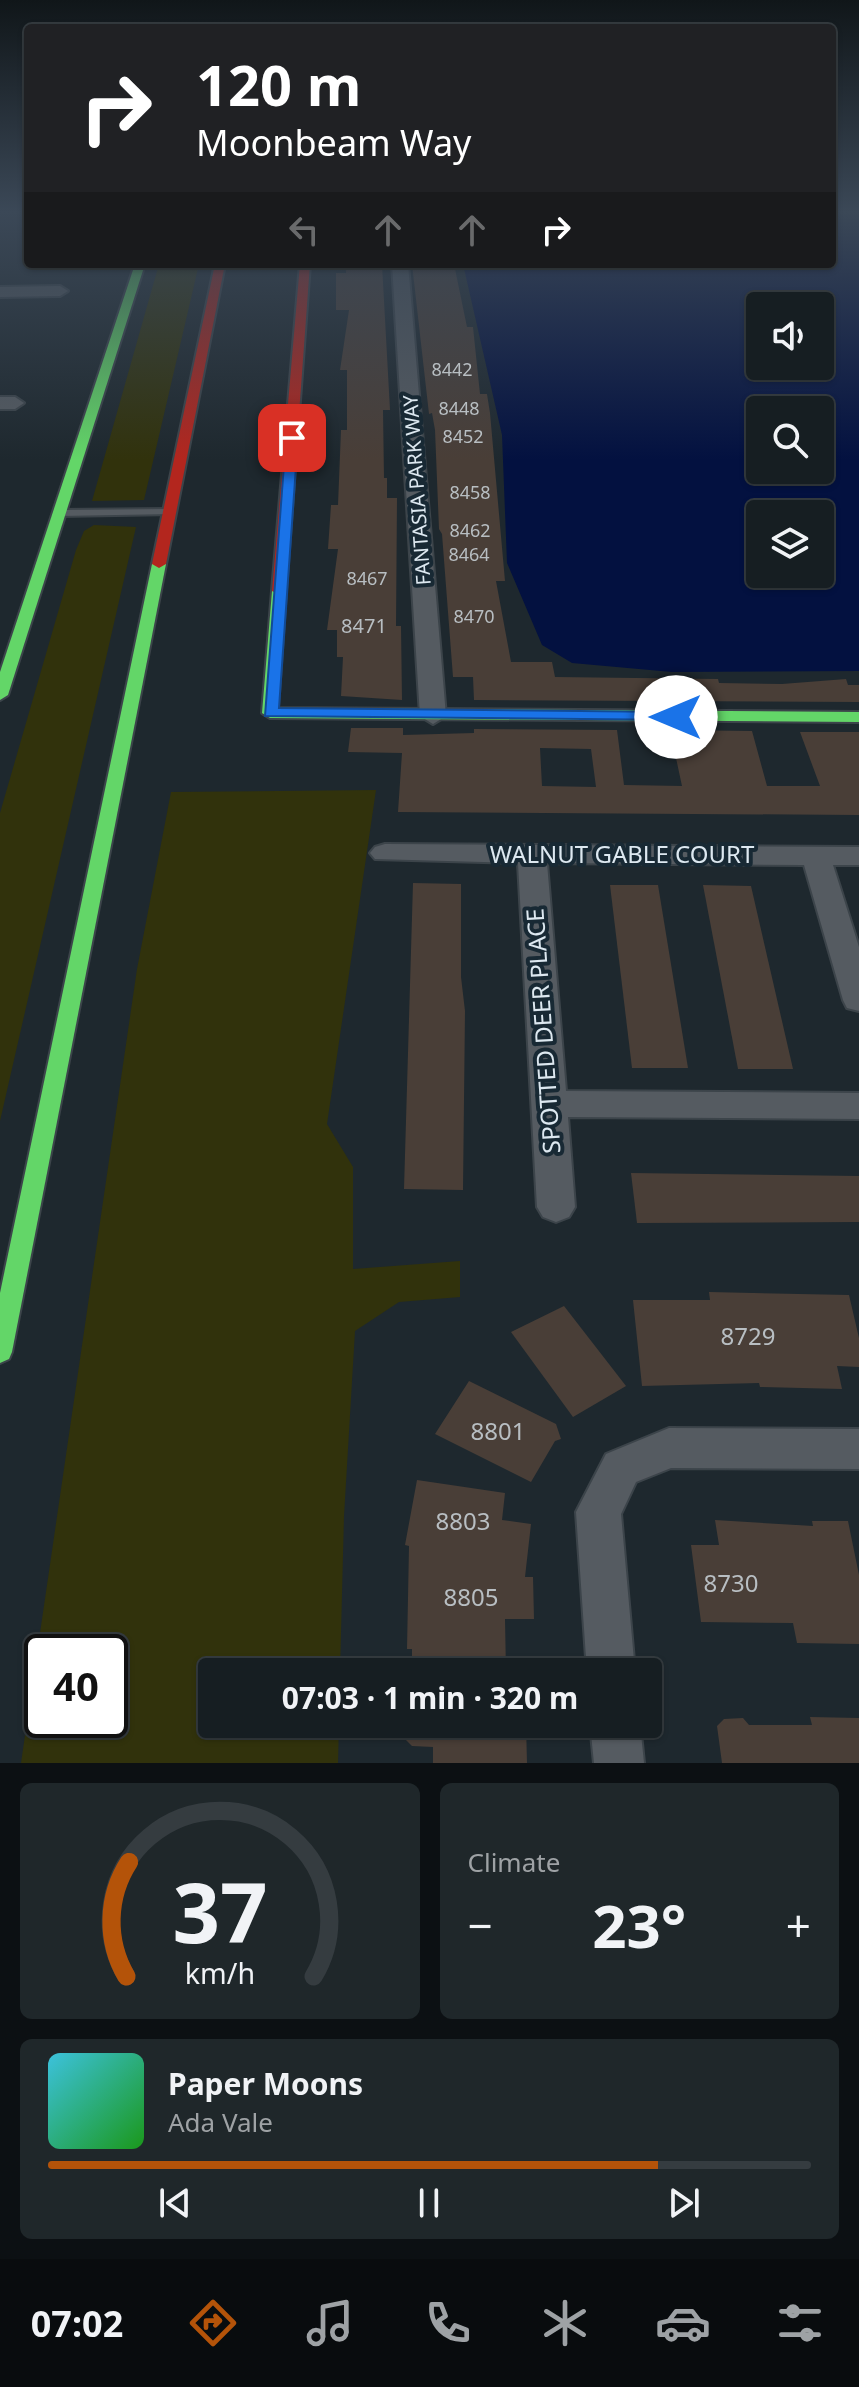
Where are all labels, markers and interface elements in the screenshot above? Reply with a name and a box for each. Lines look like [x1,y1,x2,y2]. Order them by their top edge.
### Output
text: 120 m [196,46,361,122]
icon: right [64,56,168,160]
text: Moonbeam Way [196,118,471,167]
icon: left [282,208,326,252]
icon: ahead [366,208,410,252]
icon: ahead [450,208,494,252]
icon: right [534,208,578,252]
map controls [746,292,834,588]
button: sound [746,292,834,380]
house number: 8442 [431,357,473,381]
street label: FANTASIA PARK WAY [396,393,437,586]
house number: 8448 [438,396,480,420]
button: search [746,396,834,484]
pin [258,404,326,472]
icon: arrive [270,416,314,460]
house number: 8452 [442,424,484,448]
house number: 8458 [449,480,491,504]
button: layers [746,500,834,588]
house number: 8462 [449,518,491,542]
house number: 8464 [448,542,490,566]
house number: 8467 [346,566,388,590]
house number: 8470 [453,604,495,628]
house number: 8471 [341,612,387,639]
position arrow [634,675,718,759]
street label: WALNUT GABLE COURT [490,837,755,870]
street label: SPOTTED DEER PLACE [517,907,568,1155]
house number: 8729 [721,1319,775,1352]
house number: 8801 [471,1414,525,1447]
house number: 8803 [436,1504,490,1537]
house number: 8730 [704,1566,758,1599]
house number: 8805 [444,1580,498,1613]
speed limit sign: 40 [24,1634,128,1738]
text: 07:03 · 1 min · 320 m [282,1677,578,1718]
text: Climate [468,1844,560,1880]
text: 37 [172,1854,267,1967]
text: 23° [592,1884,686,1966]
text: − [468,1895,493,1955]
text: + [786,1895,811,1955]
text: km/h [185,1953,255,1992]
text: Paper Moons [168,2063,363,2104]
text: Ada Vale [168,2104,273,2140]
icon: previous [153,2181,197,2225]
icon: pause [407,2181,451,2225]
icon: next [662,2181,706,2225]
icon: directions [185,2295,241,2351]
icon: music [302,2295,358,2351]
icon: phone [420,2295,476,2351]
icon: climate [537,2295,593,2351]
icon: car [655,2295,711,2351]
icon: filters [772,2295,828,2351]
text: 07:02 [31,2299,123,2348]

